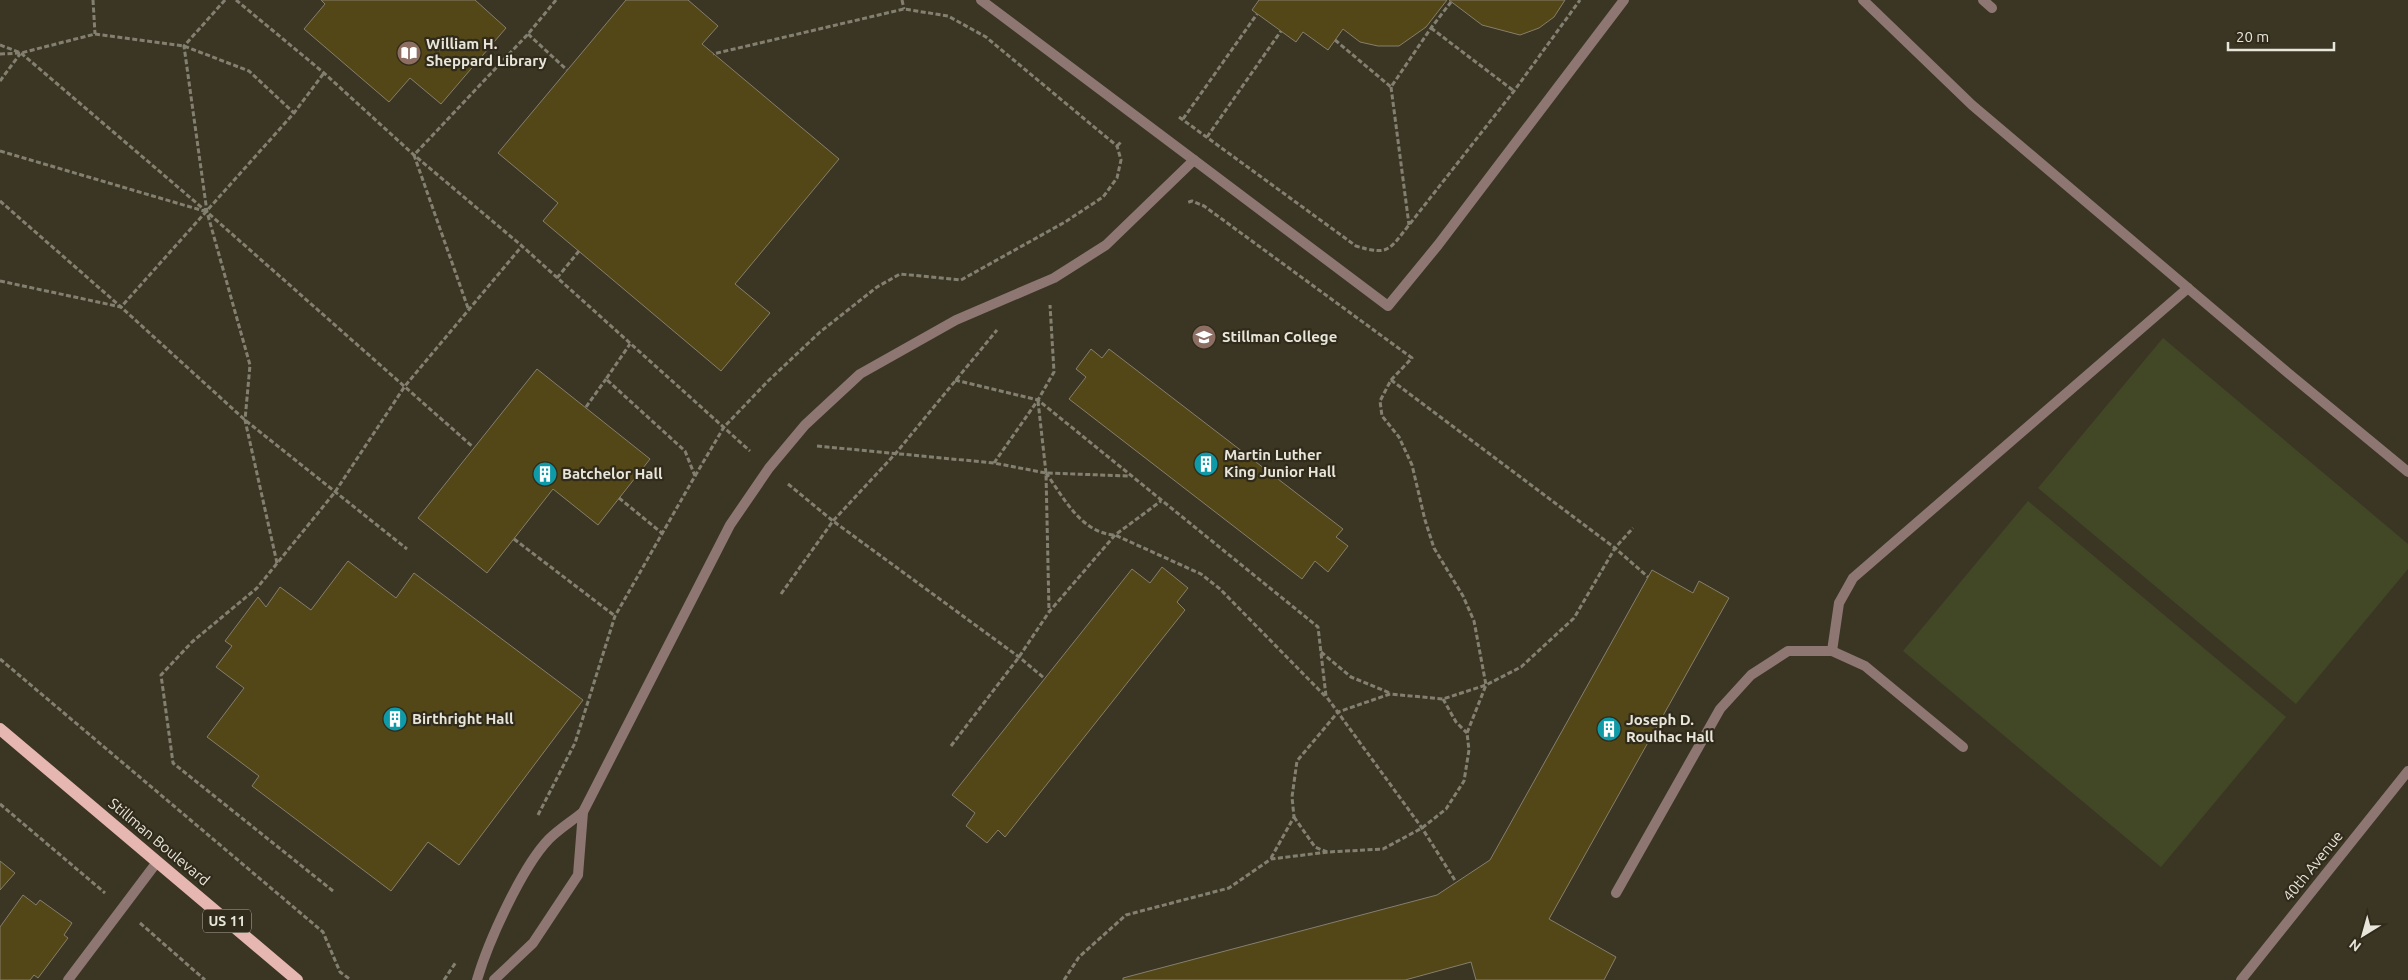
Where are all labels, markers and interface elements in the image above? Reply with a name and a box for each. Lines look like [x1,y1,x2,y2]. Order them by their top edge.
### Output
scale bar [2228,20,2334,52]
text: 20 m [2236,28,2269,45]
place label: William H. Sheppard Library [426,35,547,69]
library icon: William H. Sheppard Library [396,40,422,66]
school or university icon: Stillman College [1191,324,1217,350]
place label: Stillman College [1222,328,1337,345]
place label: Martin Luther King Junior Hall [1224,446,1336,480]
building icon: Martin Luther King Junior Hall [1193,451,1219,477]
building icon: Batchelor Hall [532,461,558,487]
place label: Batchelor Hall [562,465,663,482]
building icon: Birthright Hall [382,706,408,732]
place label: Birthright Hall [412,710,514,727]
place label: Joseph D. Roulhac Hall [1626,711,1714,745]
building icon: Joseph D. Roulhac Hall [1596,716,1622,742]
street label: Stillman Boulevard [105,794,213,889]
street label: 40th Avenue [2279,827,2346,904]
road number: US 11 [203,909,251,932]
north arrow [2338,910,2388,960]
text: N [2346,936,2364,955]

